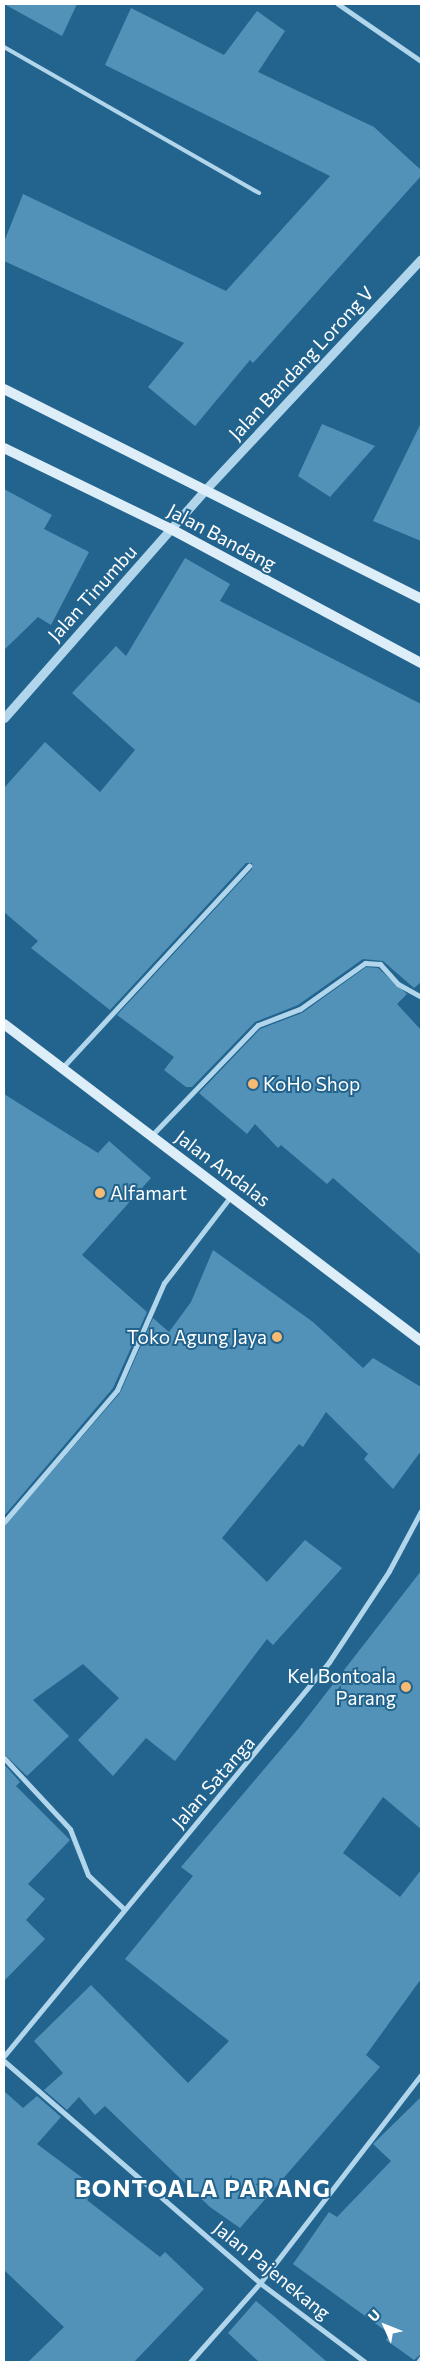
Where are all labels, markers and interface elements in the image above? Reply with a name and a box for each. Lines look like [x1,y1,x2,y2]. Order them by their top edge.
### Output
street label: Jalan Bandang Lorong V [224,281,378,445]
street label: Jalan Bandang [164,499,280,575]
street label: Jalan Tinumbu [43,540,141,646]
place label: KoHo Shop [263,1073,360,1095]
marker: KoHo Shop [247,1078,259,1090]
street label: Jalan Andalas [171,1125,275,1211]
place label: Alfamart [110,1182,187,1204]
marker: Alfamart [94,1187,106,1199]
place label: Toko Agung Jaya [127,1326,267,1348]
marker: Toko Agung Jaya [271,1331,283,1343]
place label: Kel Bontoala Parang [287,1665,396,1709]
marker: Kel Bontoala Parang [400,1681,412,1693]
street label: Jalan Satanga [167,1731,259,1833]
district label: BONTOALA PARANG [73,2174,333,2202]
street label: Jalan Pajenekang [209,2216,335,2324]
north arrow [360,2301,410,2351]
text: U [364,2306,384,2325]

